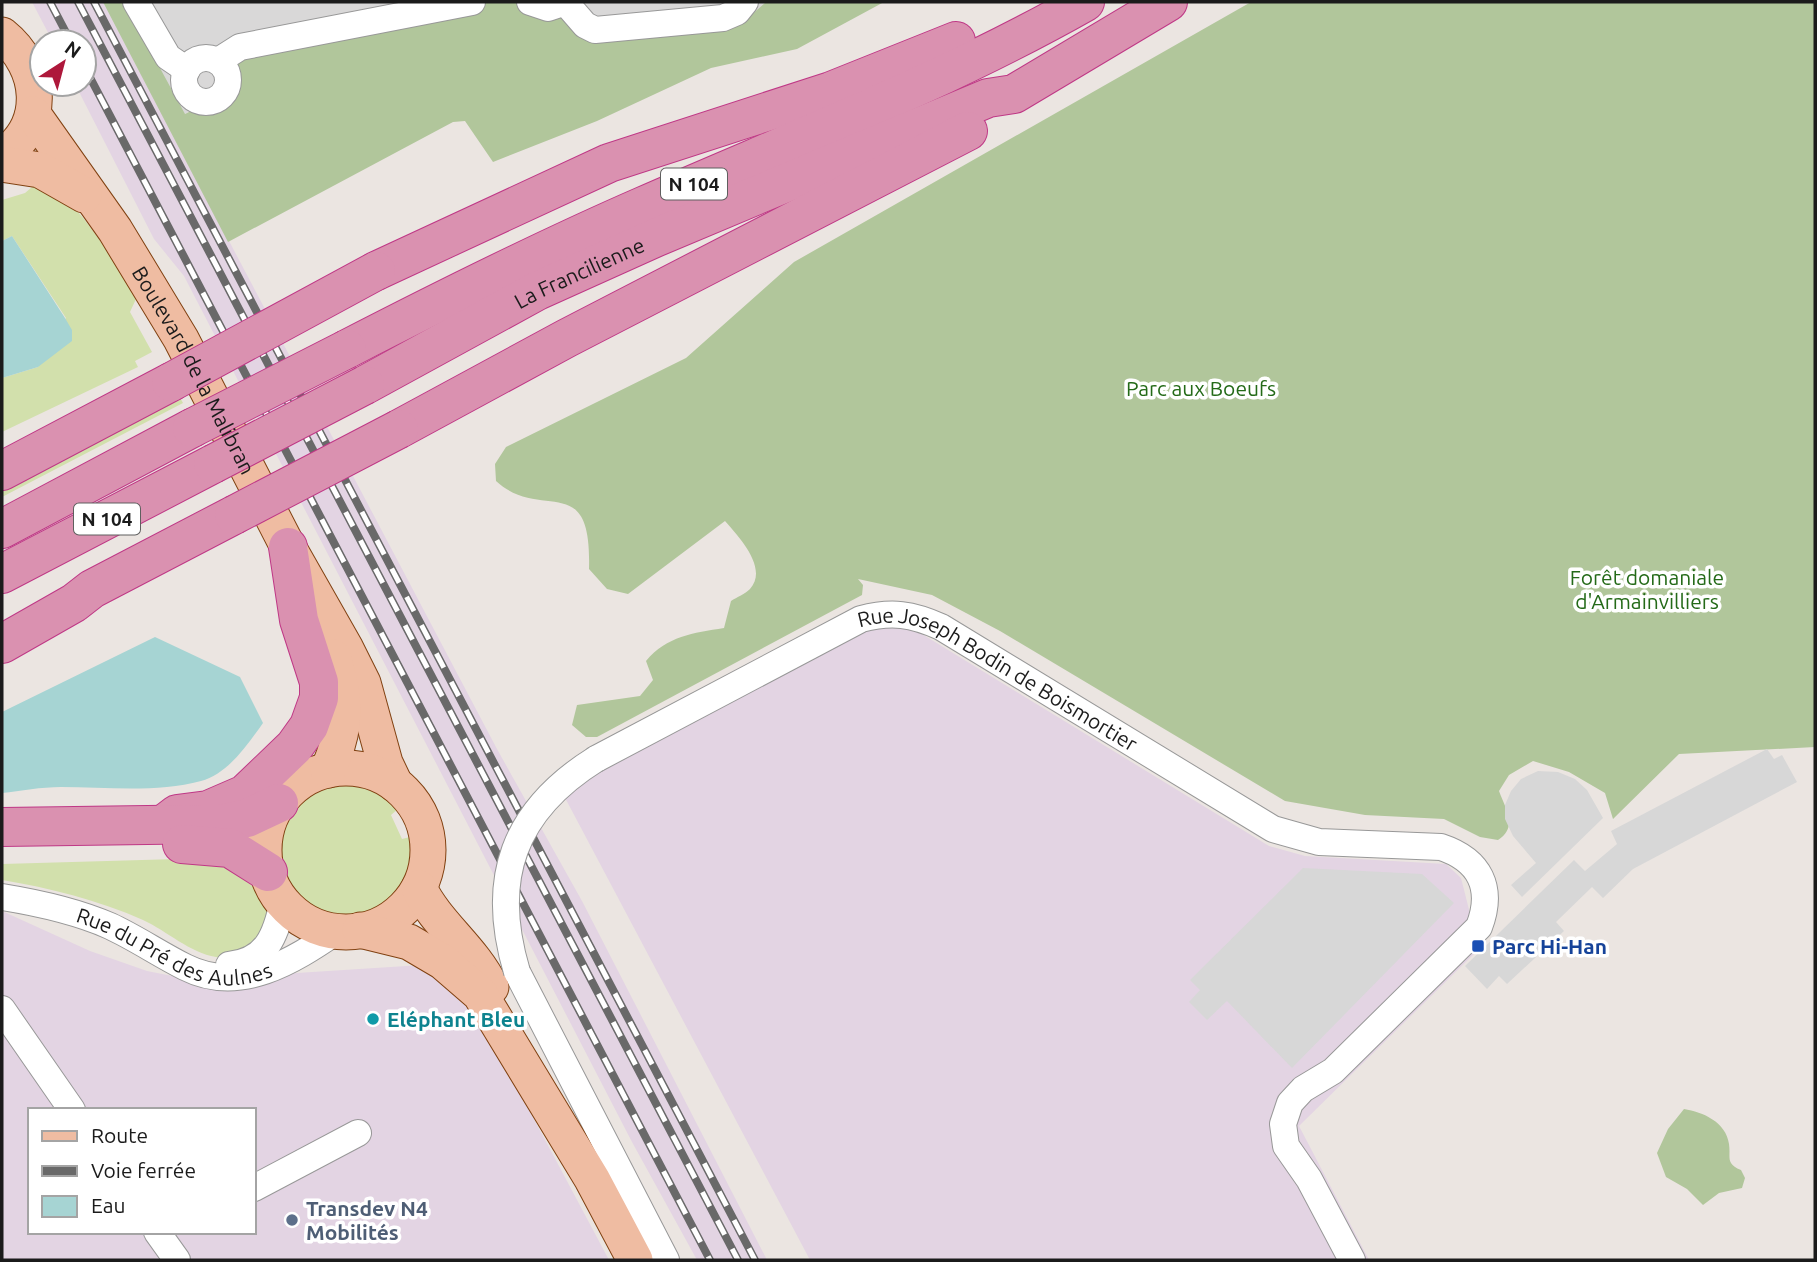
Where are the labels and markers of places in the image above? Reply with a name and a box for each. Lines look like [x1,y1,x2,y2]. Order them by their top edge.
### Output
place label: Parc Hi-Han [1492,934,1607,958]
marker: Parc Hi-Han [1470,938,1486,954]
place label: Eléphant Bleu [387,1007,525,1031]
marker: Eléphant Bleu [365,1011,381,1027]
place label: Transdev N4 Mobilités [306,1196,428,1244]
marker: Transdev N4 Mobilités [284,1212,300,1228]

